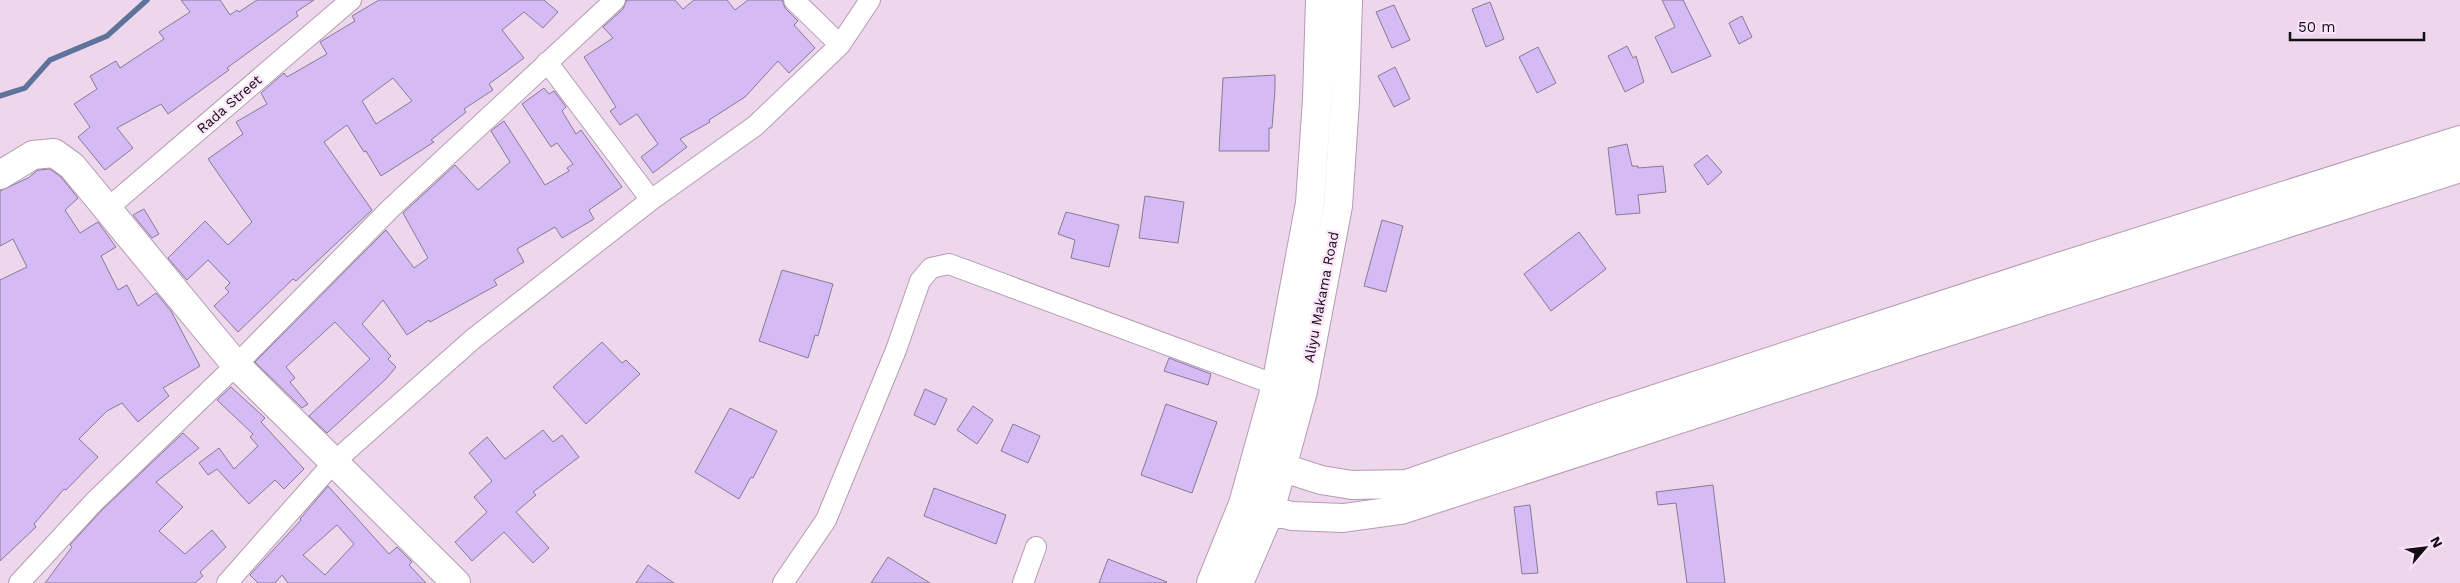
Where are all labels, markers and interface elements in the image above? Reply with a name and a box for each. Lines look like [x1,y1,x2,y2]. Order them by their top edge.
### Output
scale bar [2290,10,2424,42]
text: 50 m [2298,18,2335,36]
street label: Rada Street [193,71,265,136]
street label: Aliyu Makama Road [1300,230,1342,364]
north arrow [2400,523,2450,573]
text: N [2427,534,2446,550]

